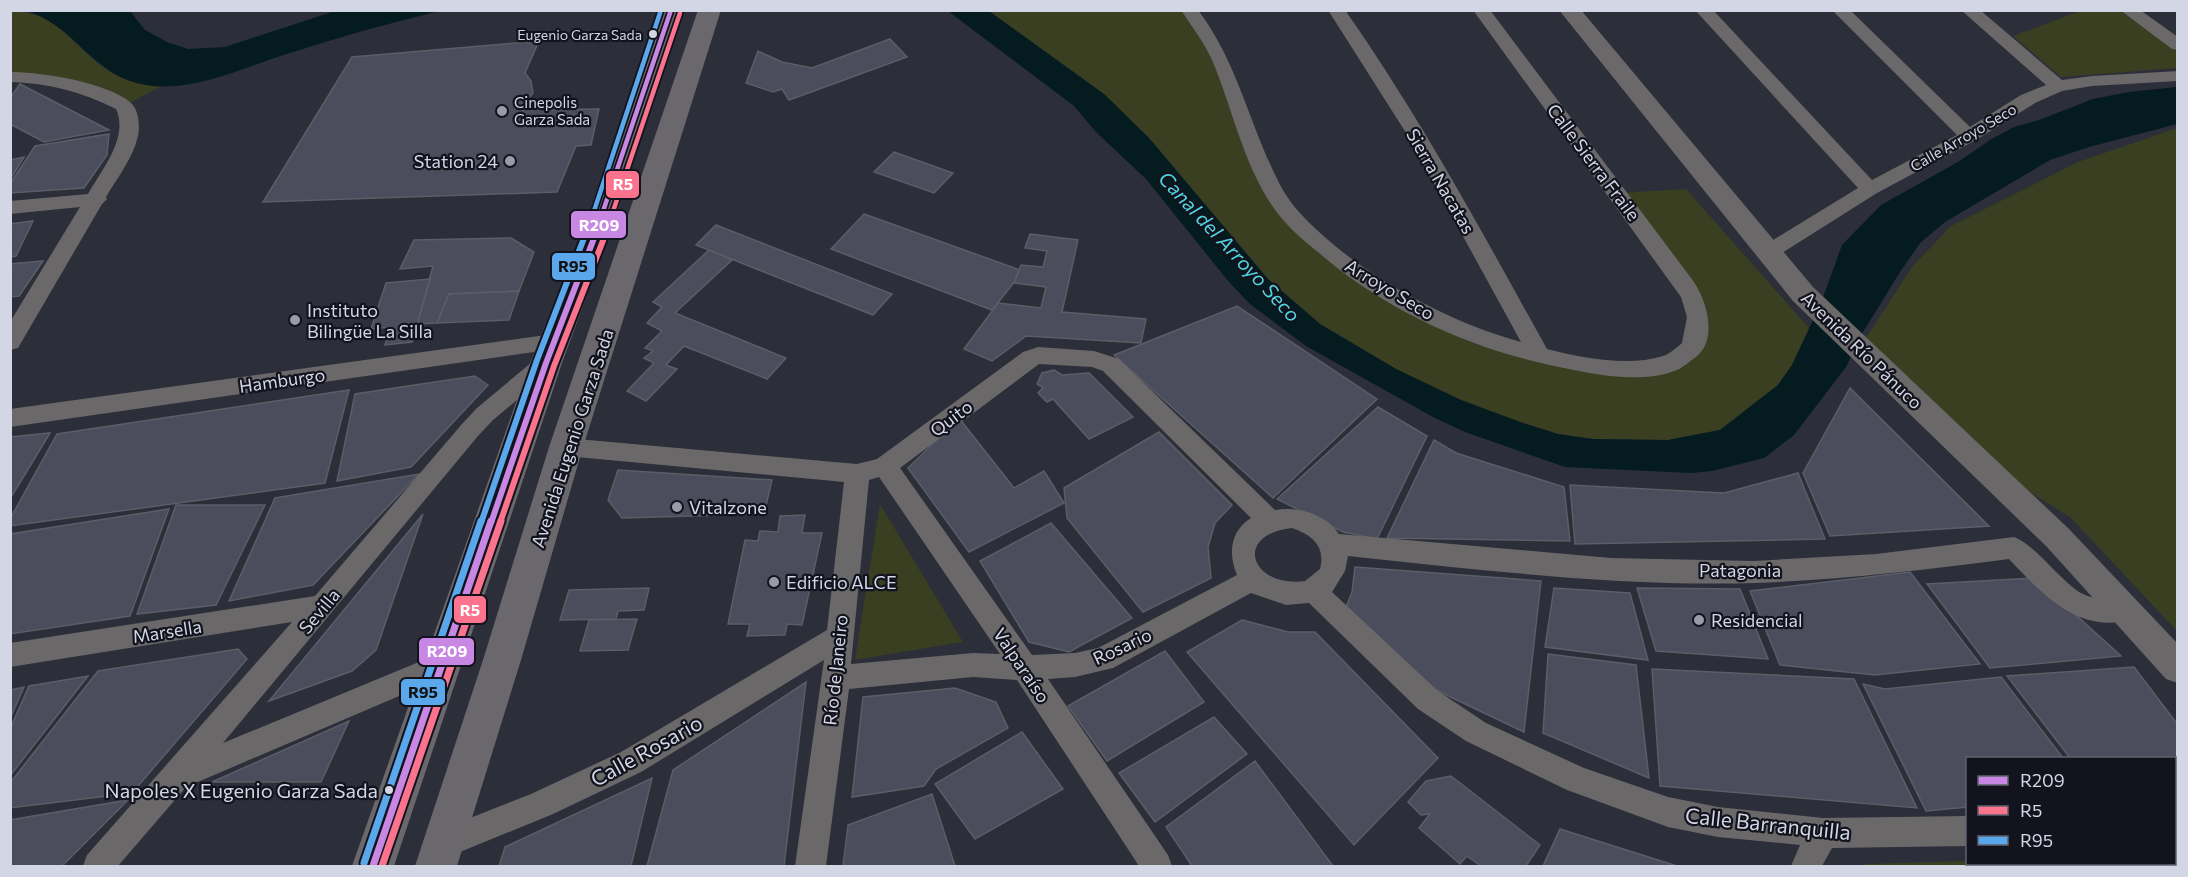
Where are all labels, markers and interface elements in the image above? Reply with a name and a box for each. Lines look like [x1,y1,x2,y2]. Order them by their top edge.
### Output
place label: Eugenio Garza Sada [517,26,642,43]
marker: Eugenio Garza Sada [647,28,659,40]
place label: Cinepolis Garza Sada [514,93,590,128]
street label: Calle Sierra Fraile [1543,99,1645,225]
street label: Calle Arroyo Seco [1907,99,2019,175]
marker: Cinepolis Garza Sada [495,104,509,118]
street label: Sierra Nacatas [1402,124,1480,238]
place label: Station 24 [414,150,498,172]
marker: Station 24 [503,154,517,168]
water label: Canal del Arroyo Seco [1154,166,1306,326]
line badge: R5 [605,170,640,199]
text: R5 [613,174,633,193]
line badge: R209 [570,210,627,239]
text: R209 [579,215,619,234]
line badge: R95 [551,252,596,281]
street label: Arroyo Seco [1342,254,1438,324]
text: R95 [558,256,588,275]
street label: Avenida Río Pánuco [1797,287,1927,413]
place label: Instituto Bilingüe La Silla [307,299,432,342]
marker: Instituto Bilingüe La Silla [288,313,302,327]
street label: Avenida Eugenio Garza Sada [526,326,618,550]
street label: Hamburgo [237,363,327,397]
street label: Quito [925,395,977,441]
place label: Vitalzone [689,496,767,518]
marker: Vitalzone [670,500,684,514]
street label: Patagonia [1699,559,1781,581]
place label: Edificio ALCE [786,571,897,593]
marker: Edificio ALCE [767,575,781,589]
street label: Sevilla [294,584,344,638]
line badge: R5 [453,595,487,624]
text: R5 [460,600,480,619]
place label: Residencial [1711,609,1803,631]
marker: Residencial [1692,613,1706,627]
street label: Río de Janeiro [818,614,852,726]
street label: Marsella [131,615,203,647]
street label: Valparaíso [989,623,1055,707]
street label: Rosario [1089,623,1155,669]
line badge: R209 [418,637,475,666]
text: R209 [427,641,467,660]
line badge: R95 [400,678,446,706]
text: R95 [408,682,438,701]
street label: Calle Rosario [586,709,706,791]
legend [1966,757,2176,865]
text: R209 [2020,769,2065,791]
place label: Napoles X Eugenio Garza Sada [105,778,378,802]
marker: Napoles X Eugenio Garza Sada [383,784,395,796]
text: R5 [2020,799,2042,821]
street label: Calle Barranquilla [1684,802,1852,844]
text: R95 [2020,829,2053,851]

